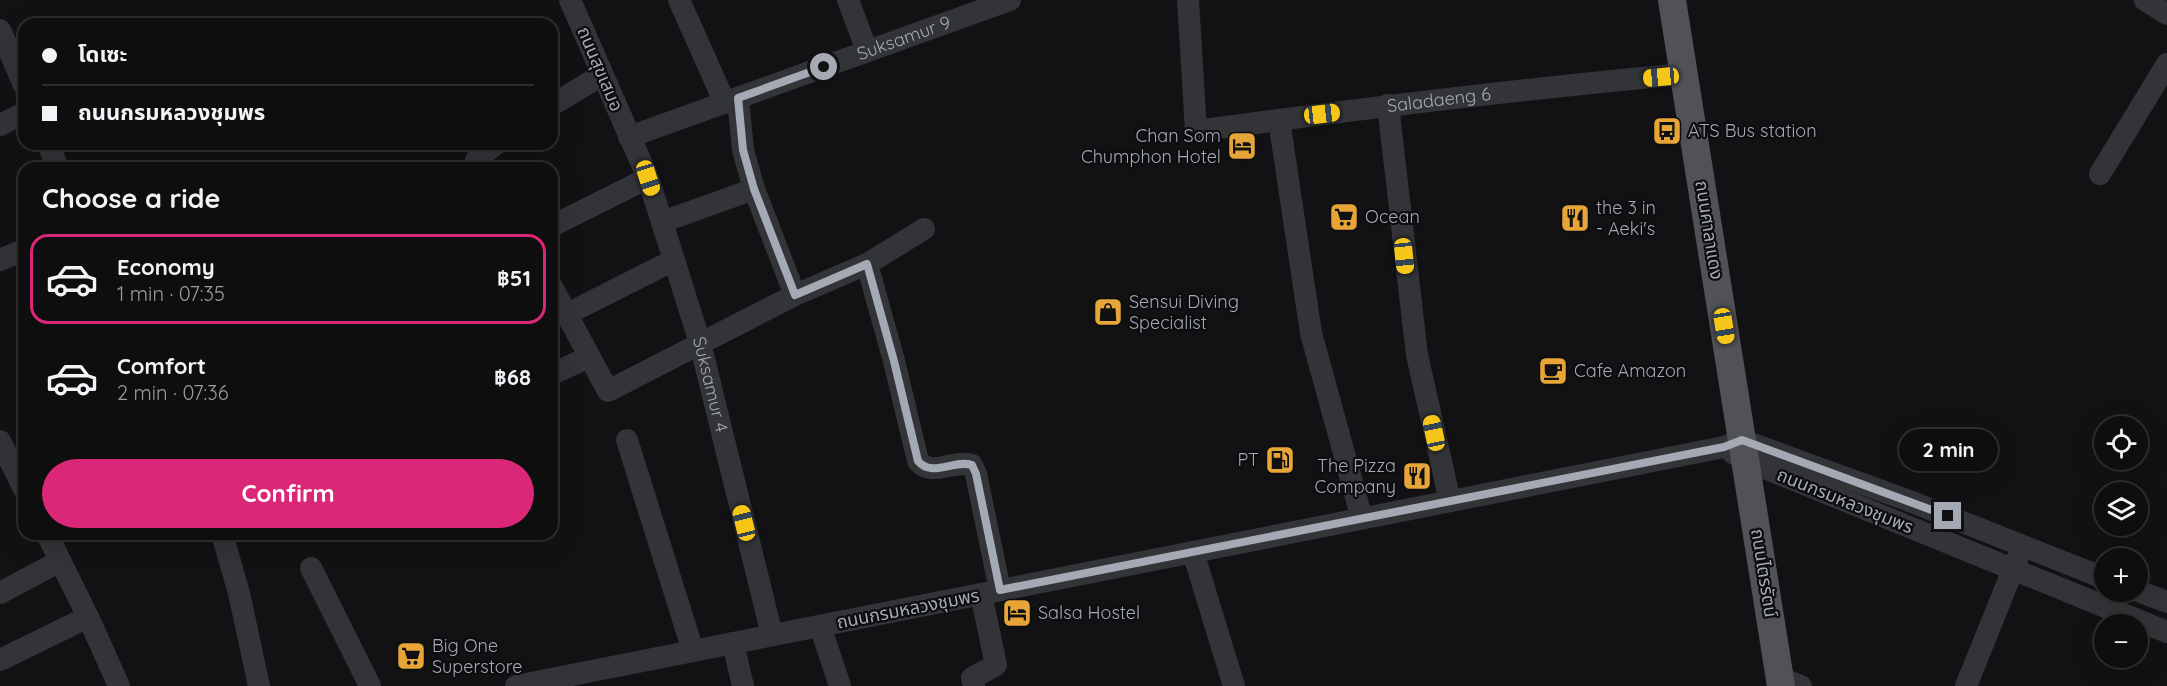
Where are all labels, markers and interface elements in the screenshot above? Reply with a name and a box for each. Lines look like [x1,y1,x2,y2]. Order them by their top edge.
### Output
street label: Suksamur 9 [854,10,954,65]
street label: ถนนสุขเสมอ [572,23,629,115]
text: โดเซะ [78,40,127,68]
route start [810,53,837,80]
car [1642,66,1680,88]
street label: Saladaeng 6 [1385,82,1492,117]
text: ถนนกรมหลวงชุมพร [78,98,265,126]
car [1303,103,1341,125]
bus stop icon: ATS Bus station [1651,115,1683,147]
place label: ATS Bus station [1688,119,1817,142]
place label: Chan Som Chumphon Hotel [1081,124,1221,168]
hotel icon: Chan Som Chumphon Hotel [1226,130,1258,162]
car [634,158,662,198]
street label: ถนนศาลาแดง [1690,179,1729,281]
text: Choose a ride [42,181,220,215]
place label: the 3 in - Aeki's [1596,196,1656,240]
supermarket icon: Ocean [1328,201,1360,233]
restaurant icon: the 3 in - Aeki's [1559,202,1591,234]
place label: Ocean [1365,205,1420,228]
car [1393,237,1415,275]
icon: car [45,252,99,306]
text: Economy [117,253,215,281]
text: ฿51 [497,264,531,292]
text: 1 min · 07:35 [117,281,225,306]
place label: Sensui Diving Specialist [1129,290,1239,334]
shop icon: Sensui Diving Specialist [1092,296,1124,328]
car [1712,307,1736,345]
street label: Suksamur 4 [688,334,734,434]
icon: car [45,351,99,405]
text: Comfort [117,352,206,380]
cafe icon: Cafe Amazon [1537,355,1569,387]
place label: Cafe Amazon [1574,359,1686,382]
text: ฿68 [494,363,531,391]
text: 2 min · 07:36 [117,380,228,405]
car [1421,414,1447,452]
map controls [2094,416,2148,668]
button: locate [2094,416,2148,470]
callout: 2 min [1898,429,1998,471]
text: 2 min [1922,437,1975,462]
fuel station icon: PT [1264,444,1296,476]
place label: PT [1237,448,1259,471]
place label: The Pizza Company [1315,454,1396,498]
button: Confirm [42,459,534,528]
restaurant icon: The Pizza Company [1401,460,1433,492]
street label: ถนนกรมหลวงชุมพร [1774,463,1917,538]
button: layers [2094,482,2148,536]
route end [1934,502,1961,529]
car [731,503,757,543]
street label: ถนนไตรรัตน์ [1746,527,1783,619]
button: + [2094,548,2148,602]
street label: ถนนกรมหลวงชุมพร [834,583,982,634]
hotel icon: Salsa Hostel [1001,597,1033,629]
place label: Salsa Hostel [1038,601,1140,624]
button: − [2094,614,2148,668]
place label: Big One Superstore [432,634,522,678]
supermarket icon: Big One Superstore [395,640,427,672]

